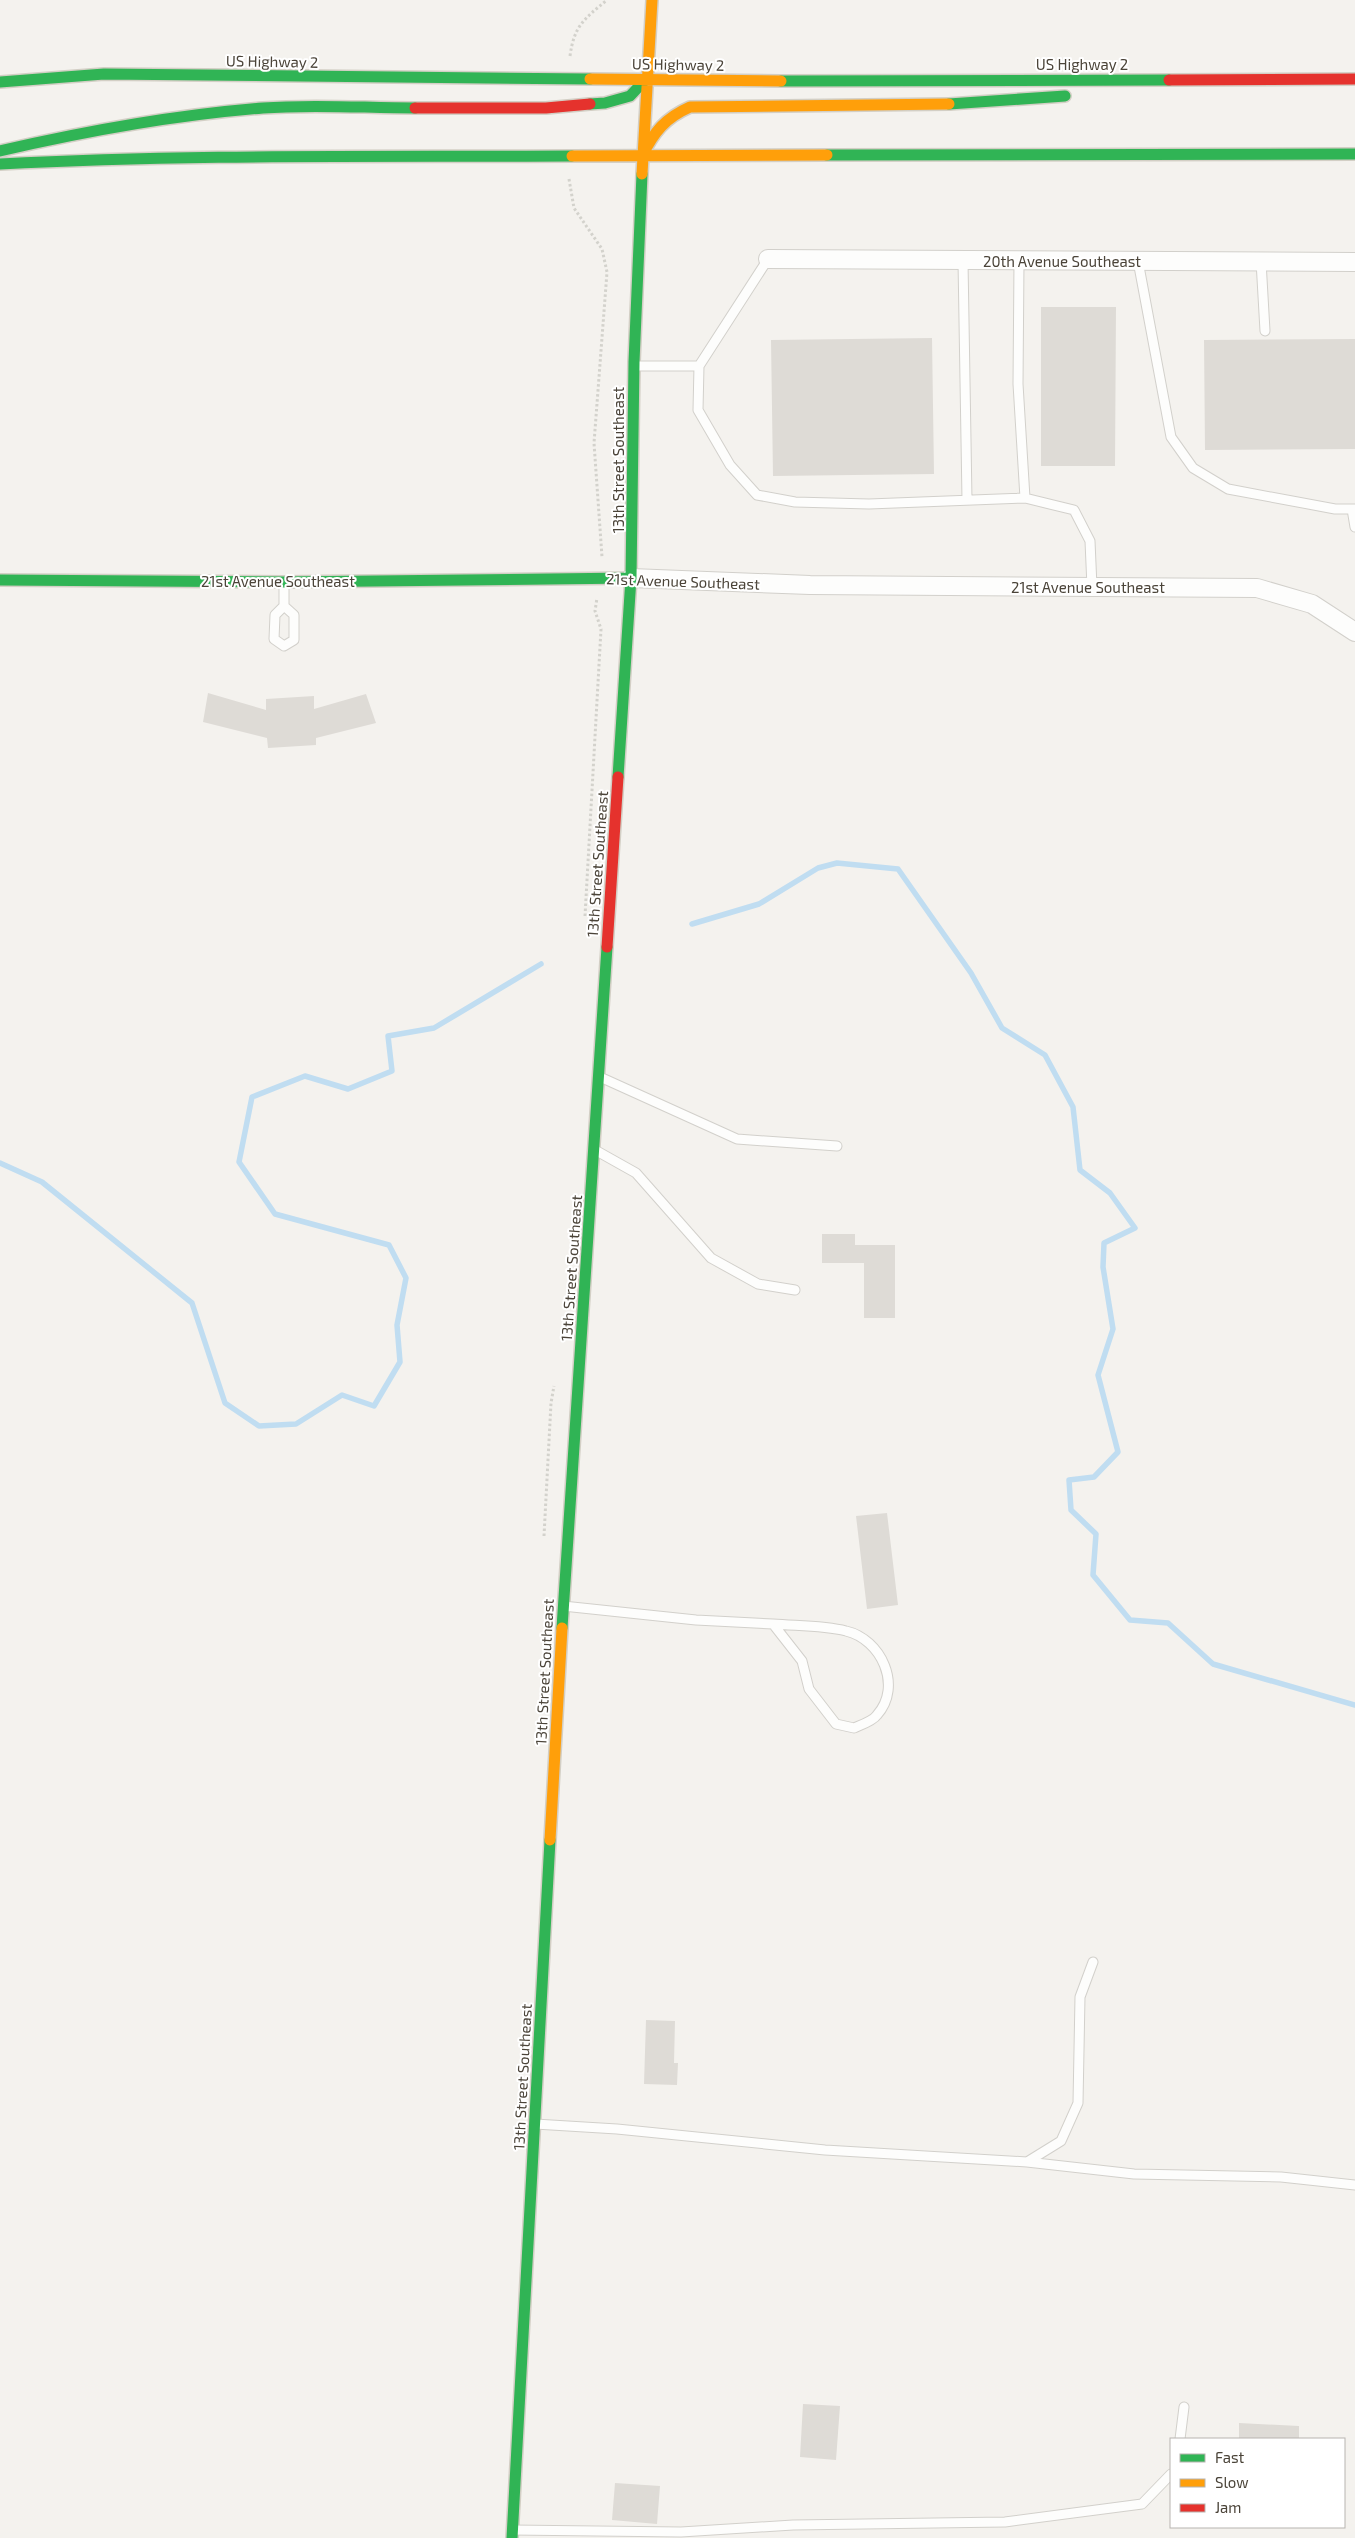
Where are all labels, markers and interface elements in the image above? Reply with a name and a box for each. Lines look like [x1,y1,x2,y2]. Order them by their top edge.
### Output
street label: US Highway 2 [226,51,318,71]
street label: US Highway 2 [632,54,724,74]
street label: US Highway 2 [1036,55,1128,73]
street label: 20th Avenue Southeast [983,252,1141,270]
street label: 13th Street Southeast [609,386,627,533]
street label: 21st Avenue Southeast [606,569,760,593]
street label: 21st Avenue Southeast [201,572,355,590]
street label: 21st Avenue Southeast [1011,578,1165,596]
street label: 13th Street Southeast [583,790,611,938]
street label: 13th Street Southeast [557,1194,585,1342]
street label: 13th Street Southeast [531,1598,557,1746]
street label: 13th Street Southeast [509,2003,535,2151]
legend [1170,2438,1345,2528]
text: Fast [1215,2448,1245,2466]
text: Slow [1215,2473,1249,2491]
text: Jam [1215,2498,1241,2516]

